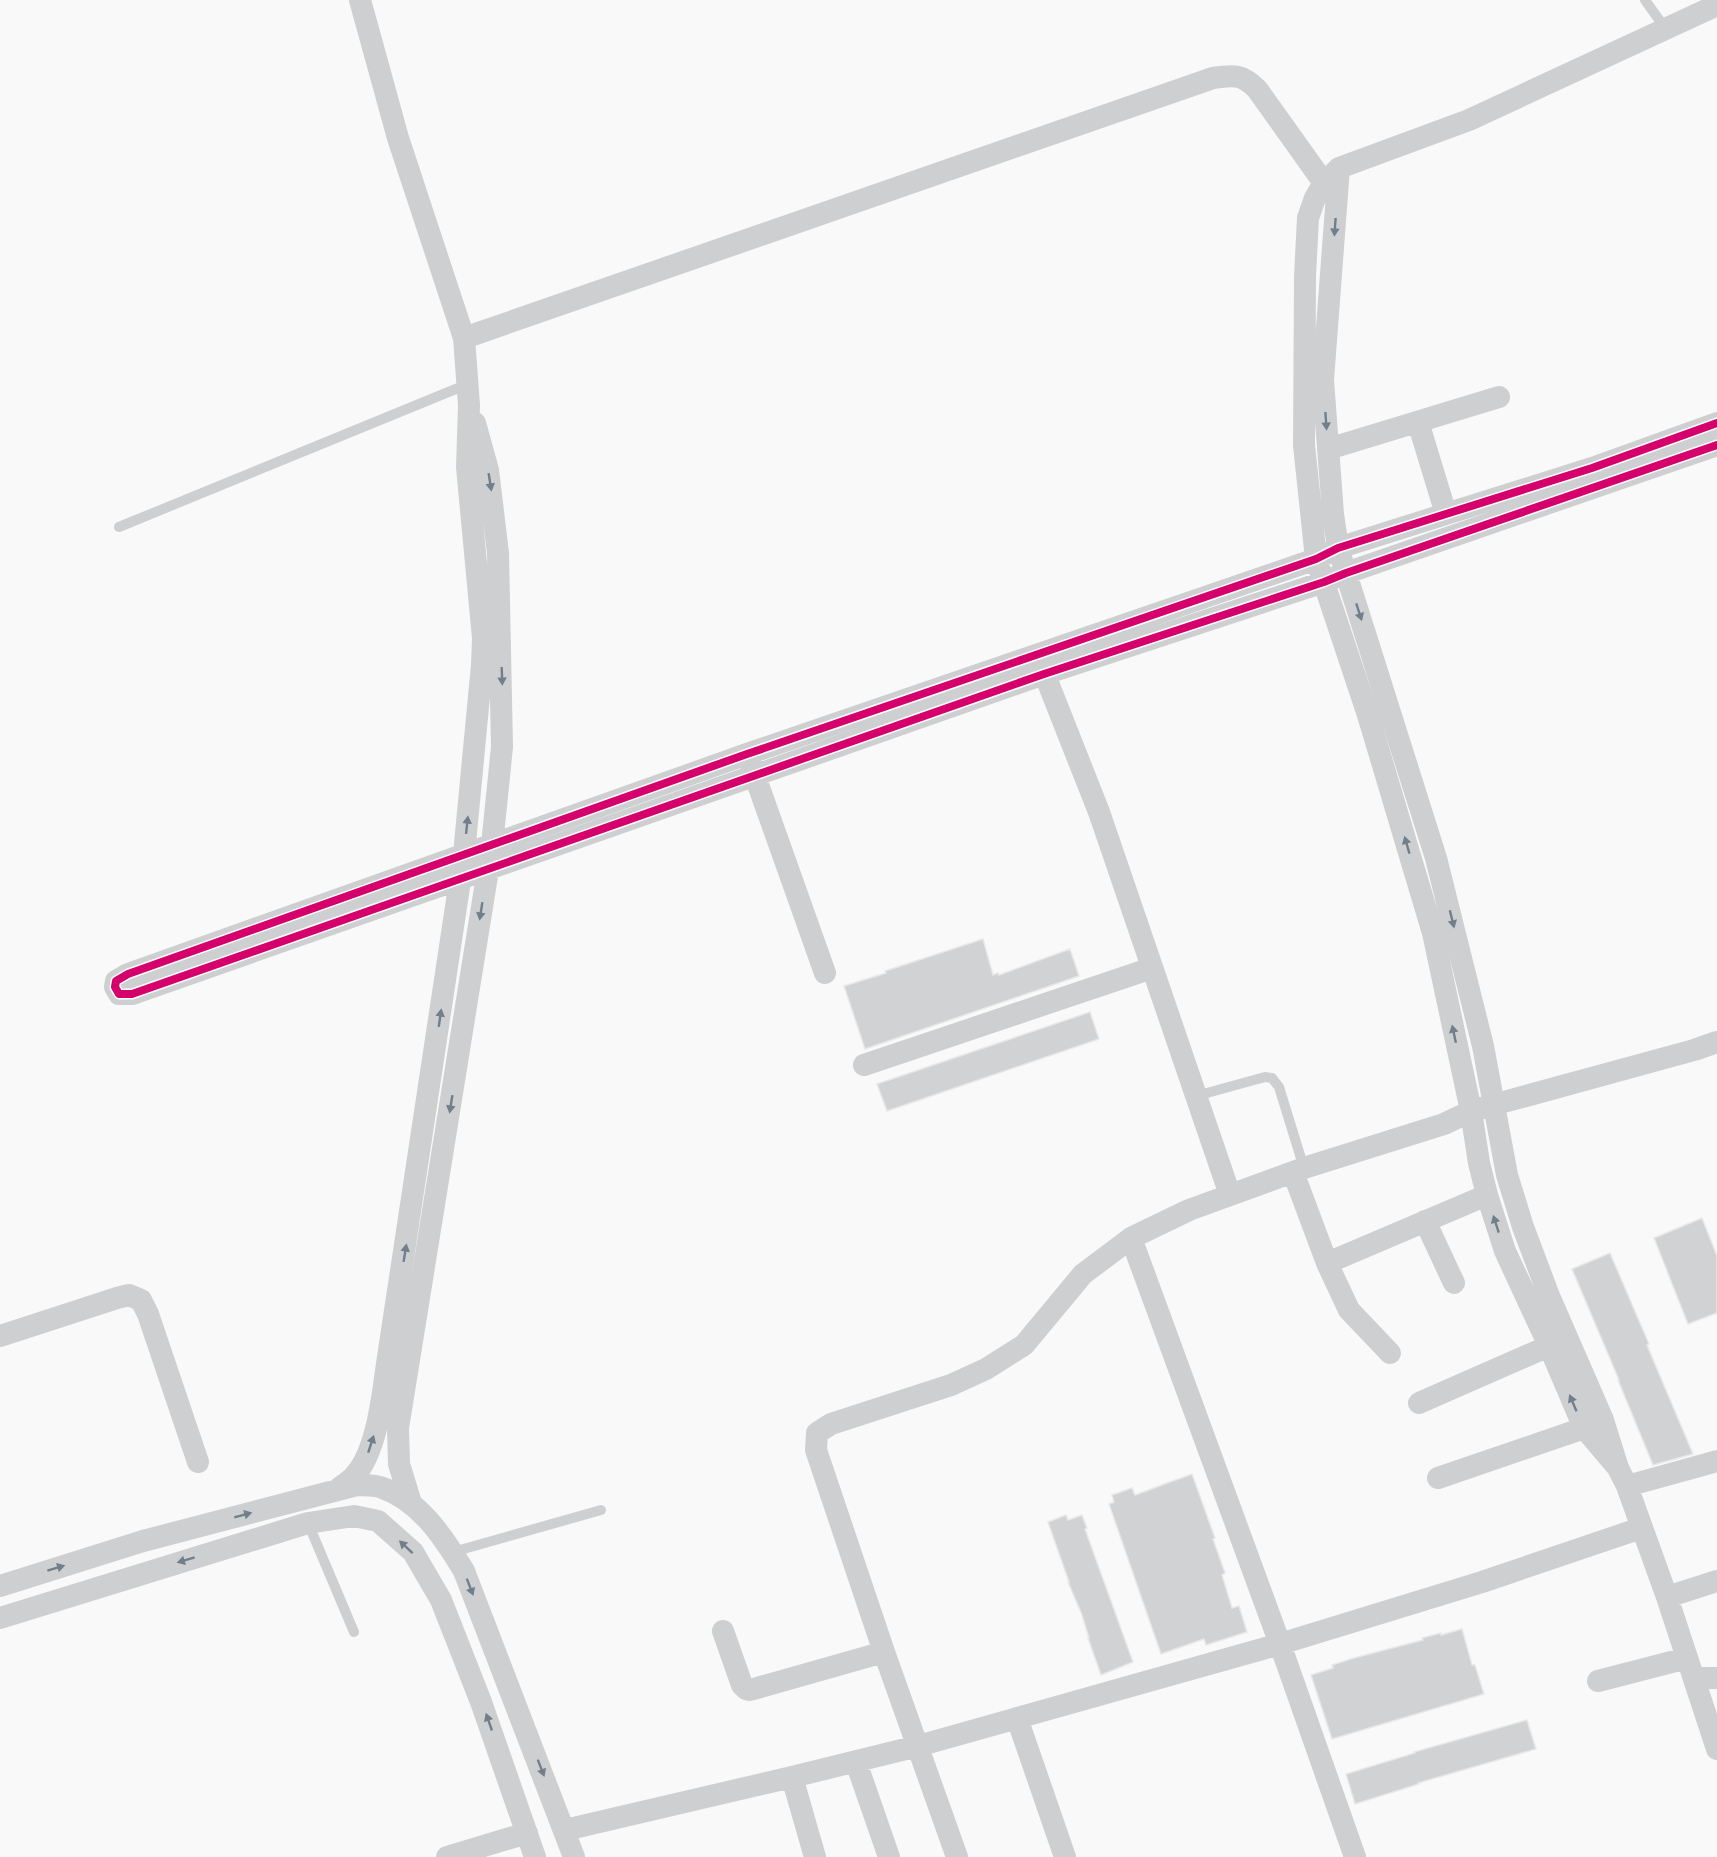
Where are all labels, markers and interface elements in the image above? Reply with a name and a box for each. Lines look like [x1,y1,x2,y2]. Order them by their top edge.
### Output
one-way arrow [1330,217,1340,236]
one-way arrow [1321,411,1331,430]
one-way arrow [485,472,494,491]
one-way arrow [1355,603,1364,621]
one-way arrow [497,666,506,685]
one-way arrow [462,816,472,835]
one-way arrow [1402,836,1411,854]
one-way arrow [476,902,485,921]
one-way arrow [1448,910,1458,928]
one-way arrow [435,1009,444,1028]
one-way arrow [1449,1024,1458,1043]
one-way arrow [446,1095,455,1114]
one-way arrow [1491,1215,1501,1233]
one-way arrow [400,1243,409,1262]
one-way arrow [1568,1394,1578,1412]
one-way arrow [366,1435,376,1453]
one-way arrow [234,1509,253,1519]
one-way arrow [399,1540,414,1554]
one-way arrow [177,1556,195,1565]
one-way arrow [47,1563,65,1572]
one-way arrow [465,1578,475,1596]
one-way arrow [483,1713,493,1731]
one-way arrow [536,1760,546,1778]

